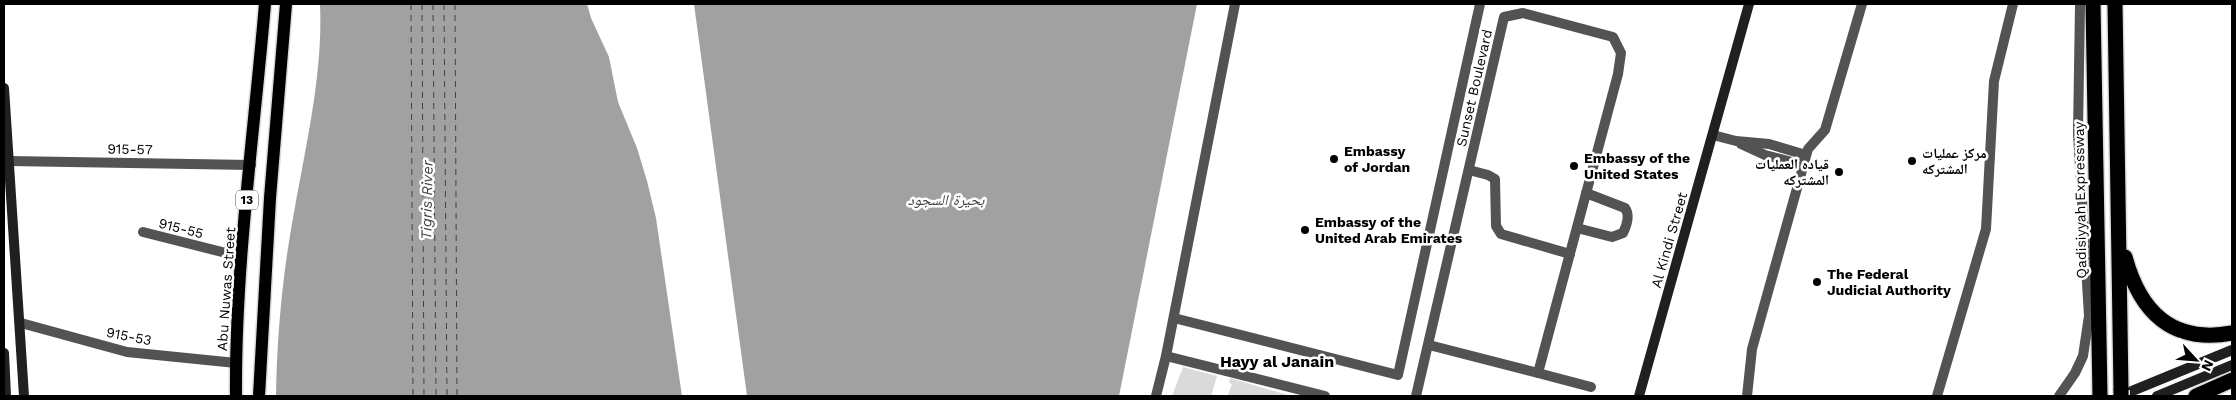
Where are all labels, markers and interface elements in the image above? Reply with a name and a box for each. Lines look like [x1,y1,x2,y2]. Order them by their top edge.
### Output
street label: Sunset Boulevard [1453,28,1495,148]
street label: Qadisiyyah Expressway [2071,121,2089,279]
street label: 915-57 [107,141,153,157]
place label: Embassy of Jordan [1344,143,1410,175]
place label: مركز عمليات المشتركه [1922,145,1987,177]
place label: Embassy of the United States [1584,150,1690,182]
marker: Embassy of Jordan [1328,153,1340,165]
marker: مركز عمليات المشتركه [1906,155,1918,167]
place label: قياده العمليات المشتركه [1755,156,1829,188]
water label: Tigris River [417,159,437,240]
marker: Embassy of the United States [1568,160,1580,172]
marker: قياده العمليات المشتركه [1833,166,1845,178]
road number: 13 [236,190,258,210]
street label: Al Kindi Street [1648,190,1690,290]
water label: بحيرة السجود [908,191,985,209]
place label: Embassy of the United Arab Emirates [1315,214,1463,246]
street label: 915-55 [157,215,205,241]
marker: Embassy of the United Arab Emirates [1299,224,1311,236]
street label: Abu Nuwas Street [214,226,238,351]
place label: The Federal Judicial Authority [1827,266,1951,298]
marker: The Federal Judicial Authority [1811,276,1823,288]
street label: 915-53 [105,324,153,348]
north arrow [2171,335,2221,385]
district label: Hayy al Janain [1220,352,1334,371]
text: N [2198,358,2217,374]

